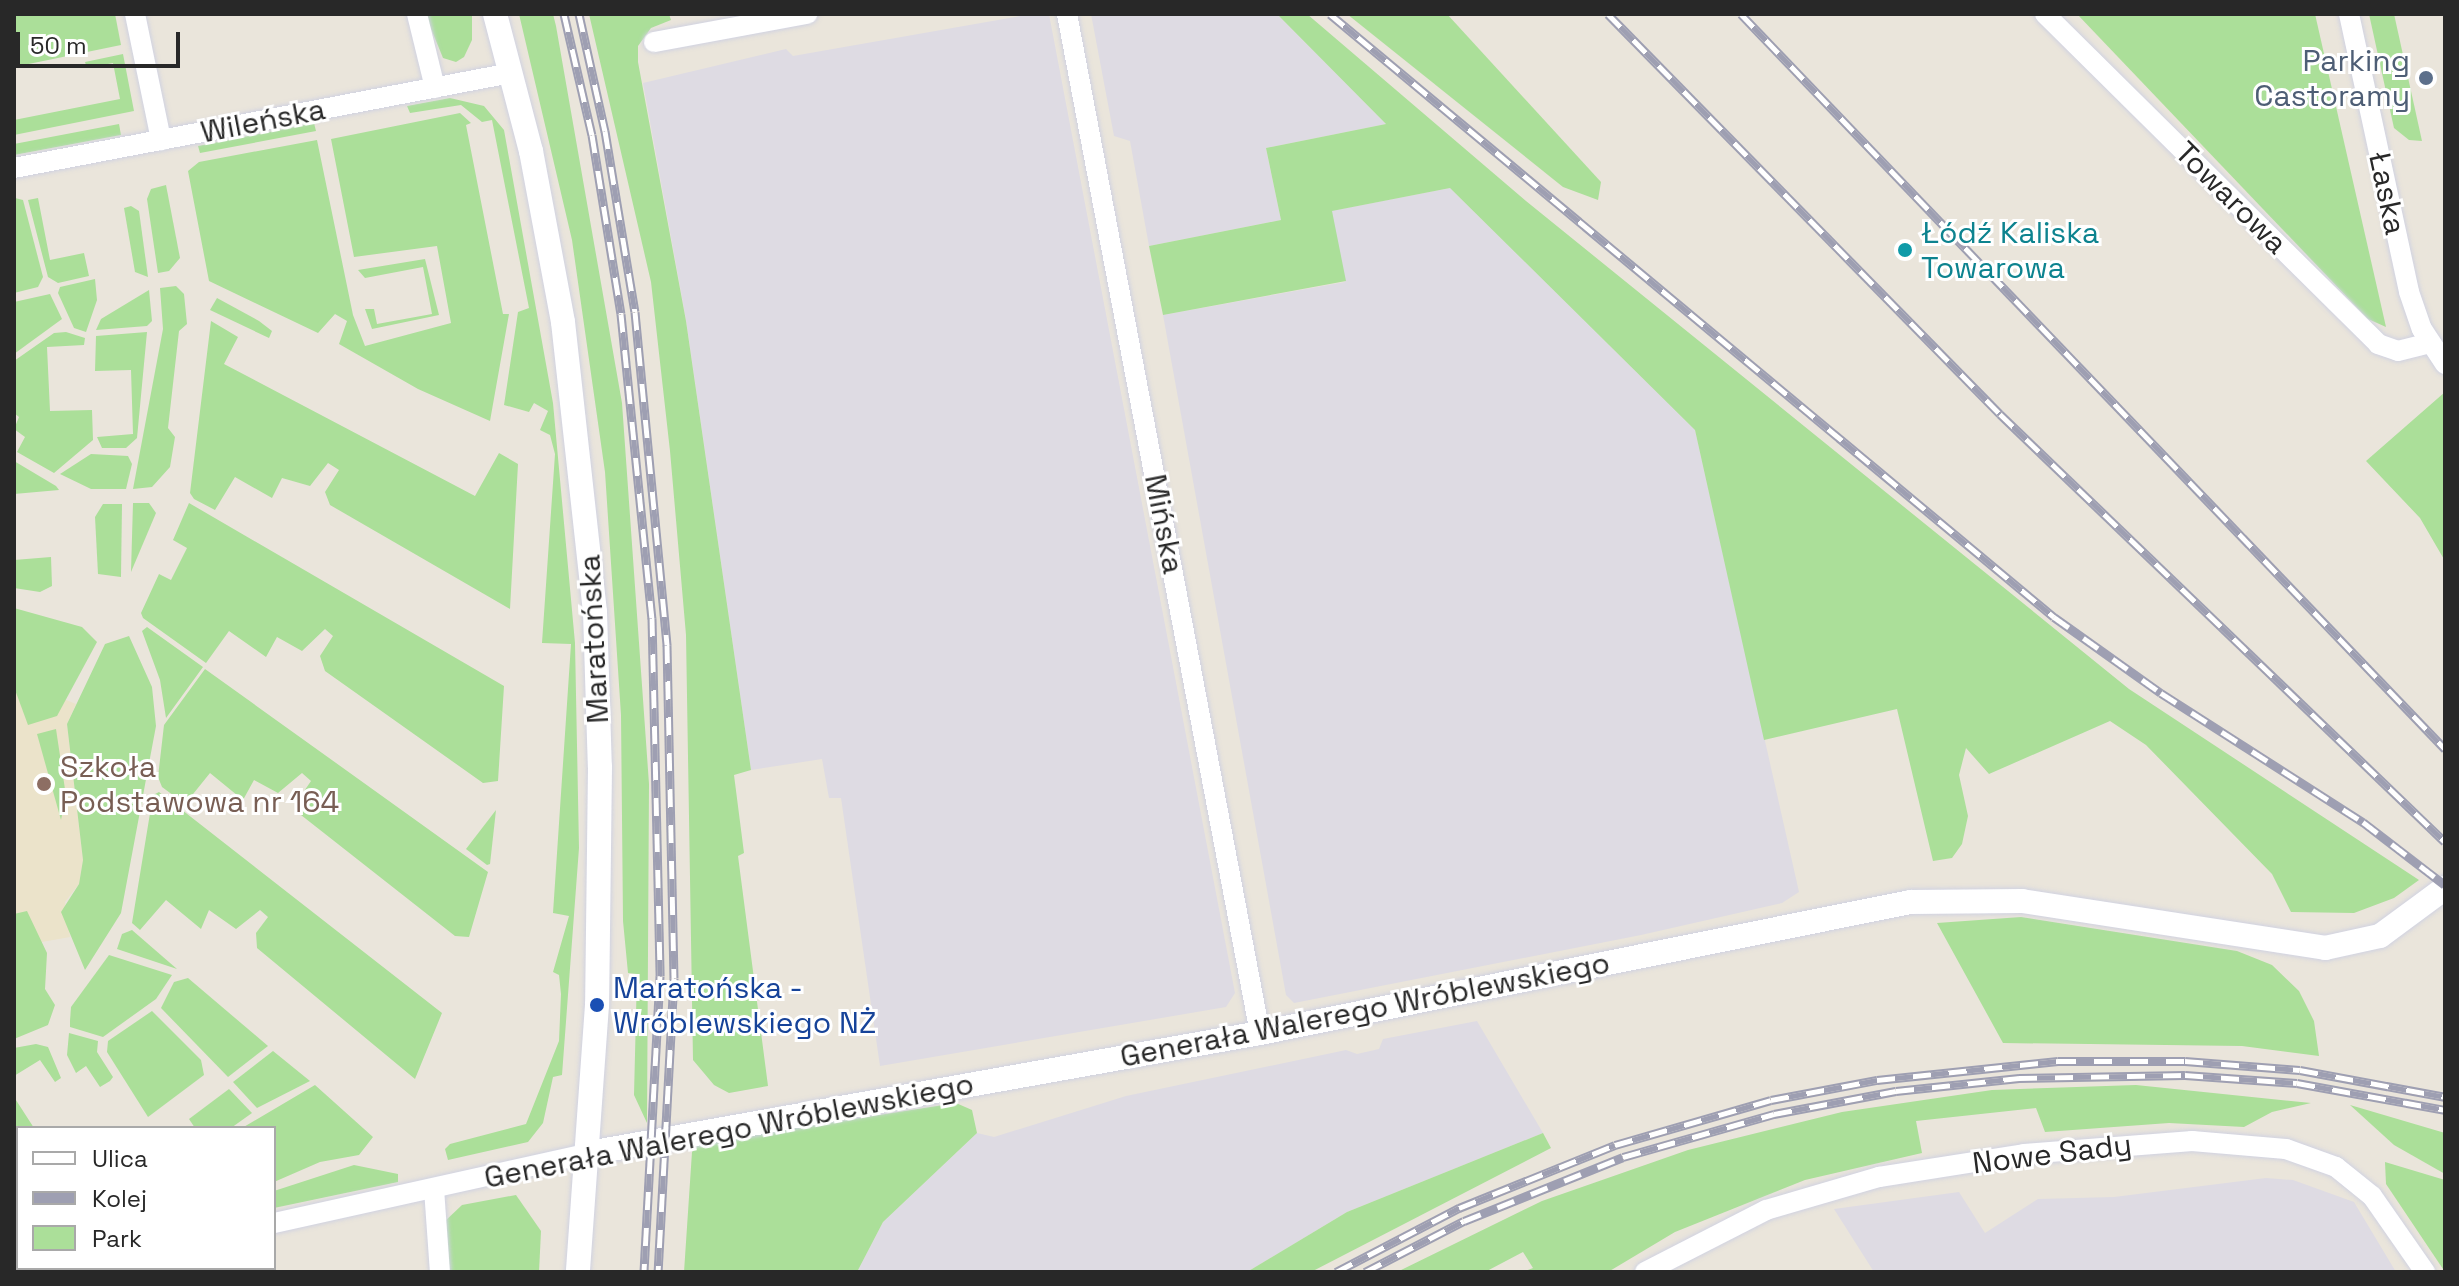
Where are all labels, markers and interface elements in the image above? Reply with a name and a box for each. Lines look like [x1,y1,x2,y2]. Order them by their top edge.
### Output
scale bar [20,16,184,66]
text: 50 m [30,30,87,61]
place label: Parking Castoramy [2254,43,2410,114]
marker: Parking Castoramy [2417,69,2435,87]
street label: Wileńska [198,91,328,151]
street label: Towarowa [2167,134,2295,262]
street label: Łaska [2361,148,2413,238]
place label: Łódź Kaliska Towarowa [1921,215,2099,286]
marker: Łódź Kaliska Towarowa [1896,241,1914,259]
street label: Mińska [1137,471,1191,577]
street label: Maratońska [572,554,616,724]
place label: Szkoła Podstawowa nr 164 [60,749,339,820]
marker: Szkoła Podstawowa nr 164 [35,775,53,793]
street label: Generała Walerego Wróblewskiego [1117,945,1613,1075]
place label: Maratońska - Wróblewskiego NŻ [613,970,876,1040]
marker: Maratońska - Wróblewskiego NŻ [588,996,606,1014]
street label: Generała Walerego Wróblewskiego [481,1066,977,1196]
legend [16,1126,276,1270]
street label: Nowe Sady [1970,1126,2134,1182]
text: Ulica [92,1143,148,1174]
text: Kolej [92,1183,147,1214]
text: Park [92,1223,142,1254]

